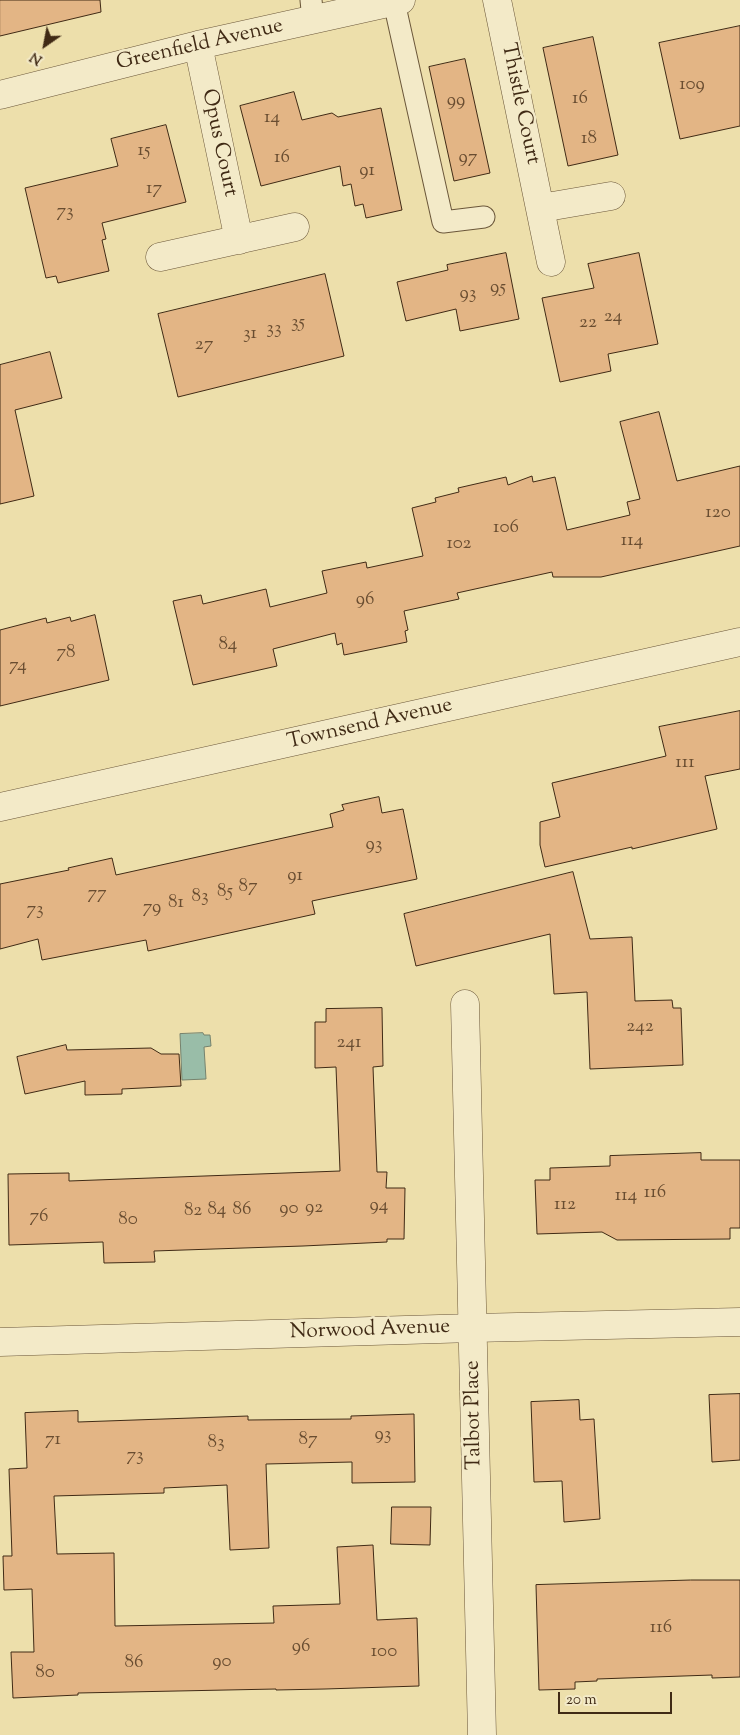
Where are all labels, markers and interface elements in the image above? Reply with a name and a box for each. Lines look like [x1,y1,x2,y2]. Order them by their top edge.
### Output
street label: Greenfield Avenue [114,15,286,77]
north arrow [20,20,70,70]
street label: Thistle Court [494,41,544,167]
text: N [27,46,47,69]
house number: 109 [679,75,705,97]
street label: Opus Court [194,87,242,199]
house number: 16 [572,89,588,111]
house number: 99 [447,91,465,113]
house number: 14 [264,108,280,130]
house number: 18 [581,129,597,151]
house number: 15 [138,141,150,163]
house number: 16 [274,148,290,170]
house number: 97 [459,148,477,170]
house number: 91 [359,161,375,183]
house number: 17 [146,179,162,201]
house number: 73 [56,202,74,224]
house number: 95 [490,278,506,300]
house number: 93 [460,284,476,306]
house number: 24 [604,307,622,329]
house number: 35 [291,313,305,335]
house number: 22 [579,313,597,335]
house number: 33 [266,319,282,341]
house number: 31 [243,324,257,346]
house number: 27 [195,335,213,357]
house number: 120 [705,503,731,525]
house number: 106 [493,518,519,540]
house number: 114 [621,531,643,553]
house number: 102 [446,534,472,556]
house number: 96 [356,590,374,612]
house number: 84 [219,635,237,657]
house number: 78 [56,643,76,665]
house number: 74 [9,656,27,678]
street label: Townsend Avenue [285,694,455,756]
house number: 111 [675,753,695,775]
house number: 93 [366,835,382,857]
house number: 91 [287,866,303,888]
house number: 87 [238,877,258,899]
house number: 85 [217,882,233,904]
house number: 77 [87,884,107,906]
house number: 83 [191,887,209,909]
house number: 81 [168,893,184,915]
house number: 79 [143,898,161,920]
house number: 73 [26,900,44,922]
house number: 242 [626,1017,654,1039]
house number: 241 [337,1033,361,1055]
house number: 116 [644,1183,666,1205]
house number: 114 [615,1186,637,1208]
house number: 112 [554,1195,576,1217]
house number: 94 [370,1196,388,1218]
house number: 92 [305,1198,323,1220]
house number: 90 [279,1199,299,1221]
house number: 84 [208,1200,226,1222]
house number: 86 [233,1200,251,1222]
house number: 82 [184,1201,202,1223]
house number: 76 [30,1207,48,1229]
house number: 80 [118,1210,138,1232]
street label: Norwood Avenue [289,1316,451,1346]
street label: Talbot Place [461,1360,489,1470]
house number: 93 [375,1425,391,1447]
house number: 71 [45,1430,61,1452]
house number: 87 [298,1430,318,1452]
house number: 83 [207,1433,225,1455]
house number: 73 [126,1446,144,1468]
house number: 116 [650,1618,672,1640]
house number: 96 [292,1637,310,1659]
house number: 100 [371,1642,397,1664]
house number: 90 [212,1652,232,1674]
house number: 86 [125,1653,143,1675]
house number: 80 [35,1663,55,1685]
scale bar [560,1682,674,1714]
text: 20 m [566,1690,597,1711]

